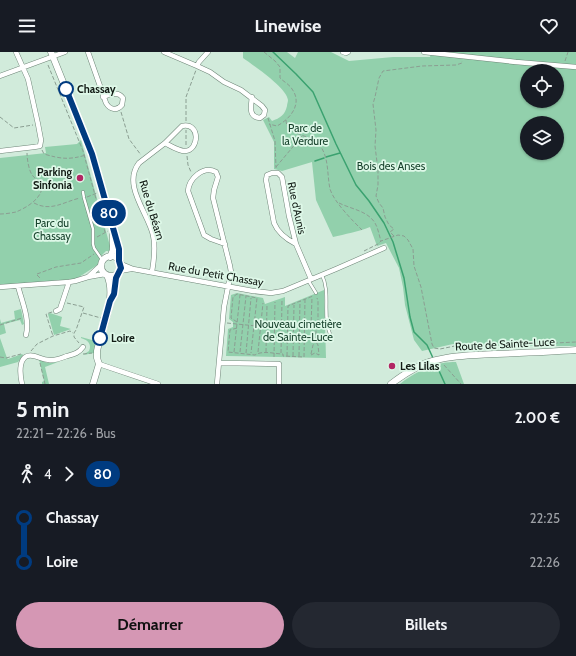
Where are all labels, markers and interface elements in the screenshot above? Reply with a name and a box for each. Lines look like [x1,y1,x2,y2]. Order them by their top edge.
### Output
icon: menu [16,15,38,37]
text: Linewise [255,15,321,37]
icon: heart [538,15,560,37]
map controls [520,64,564,160]
button: locate [520,64,564,108]
marker: Chassay [58,81,74,97]
place label: Chassay [77,82,116,96]
button: layers [520,116,564,160]
park label: Parc de la Verdure [282,121,328,148]
park label: Bois des Anses [357,159,426,173]
place label: Parking Sinfonia [33,165,73,192]
marker: Parking Sinfonia [75,173,85,183]
street label: Rue du Béarn [136,178,168,242]
street label: Rue d'Aunis [285,180,309,236]
line badge: 80 [91,200,127,226]
text: 80 [100,204,118,222]
park label: Parc du Chassay [33,216,71,243]
street label: Rue du Petit Chassay [167,259,265,289]
park label: Nouveau cimetière de Sainte-Luce [254,317,342,344]
marker: Loire [92,330,108,346]
place label: Loire [111,331,135,345]
street label: Route de Sainte-Luce [455,334,556,354]
place label: Les Lilas [400,359,440,373]
marker: Les Lilas [387,361,397,371]
text: 5 min [16,396,69,423]
text: 2.00 € [515,409,560,427]
text: 22:21 – 22:26 · Bus [16,425,116,441]
icon: walk [16,463,38,485]
icon: forward [58,463,80,485]
text: 80 [94,465,112,483]
text: 4 [44,466,52,482]
text: Chassay [46,509,99,527]
text: 22:25 [530,510,560,526]
text: Loire [46,553,78,571]
text: 22:26 [529,554,560,570]
button: Démarrer [16,602,284,648]
button: Billets [292,602,560,648]

